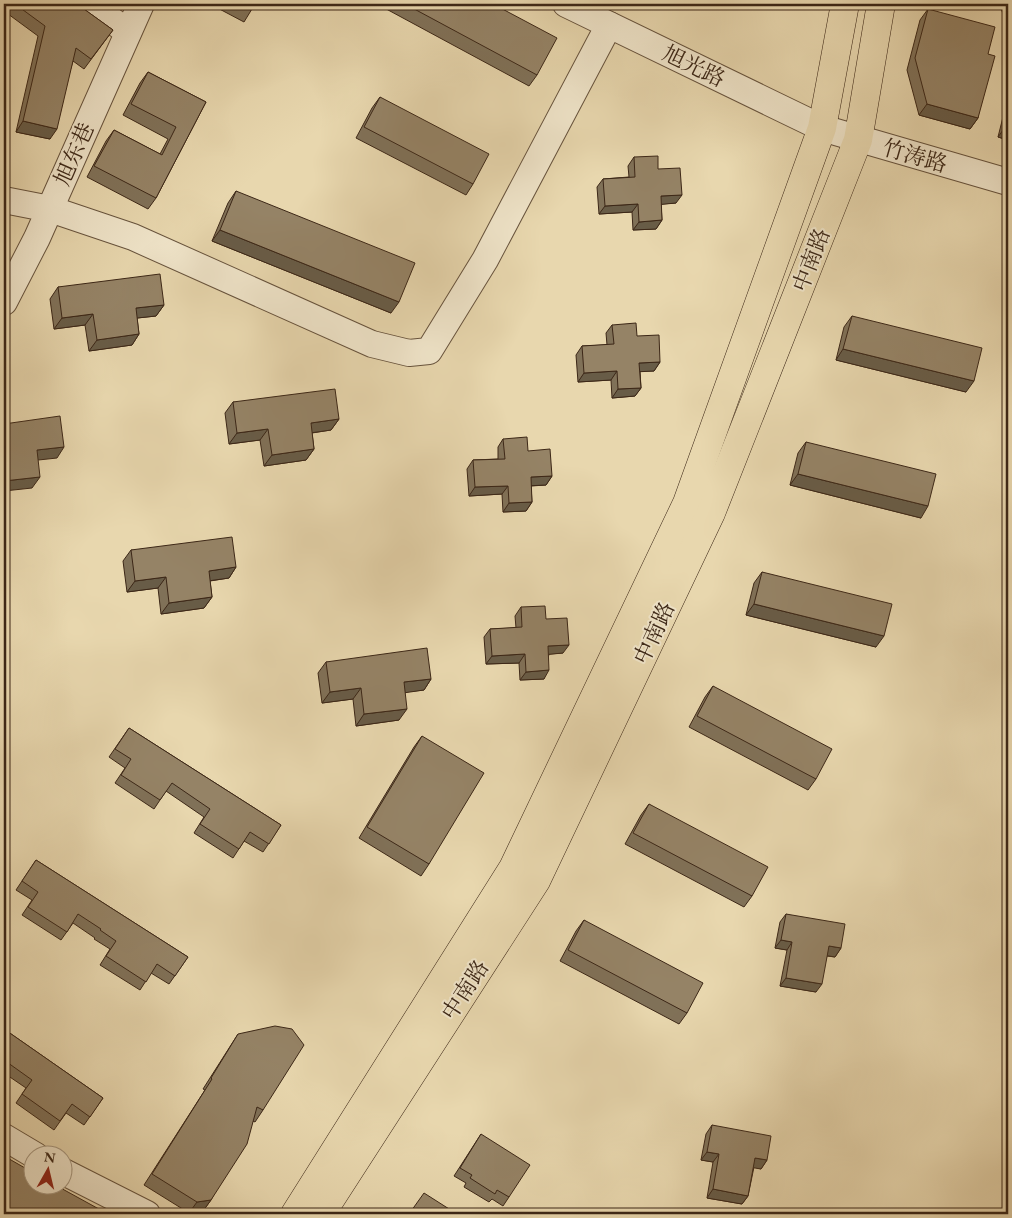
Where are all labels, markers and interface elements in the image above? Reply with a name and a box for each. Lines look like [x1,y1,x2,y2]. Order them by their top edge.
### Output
street label: 旭光路 [658,38,730,94]
street label: 旭东巷 [47,118,101,190]
street label: 竹涛路 [879,133,951,179]
street label: 中南路 [786,224,836,296]
street label: 中南路 [627,597,681,669]
street label: 中南路 [435,954,495,1026]
north arrow [22,1146,72,1196]
text: N [43,1147,57,1167]

